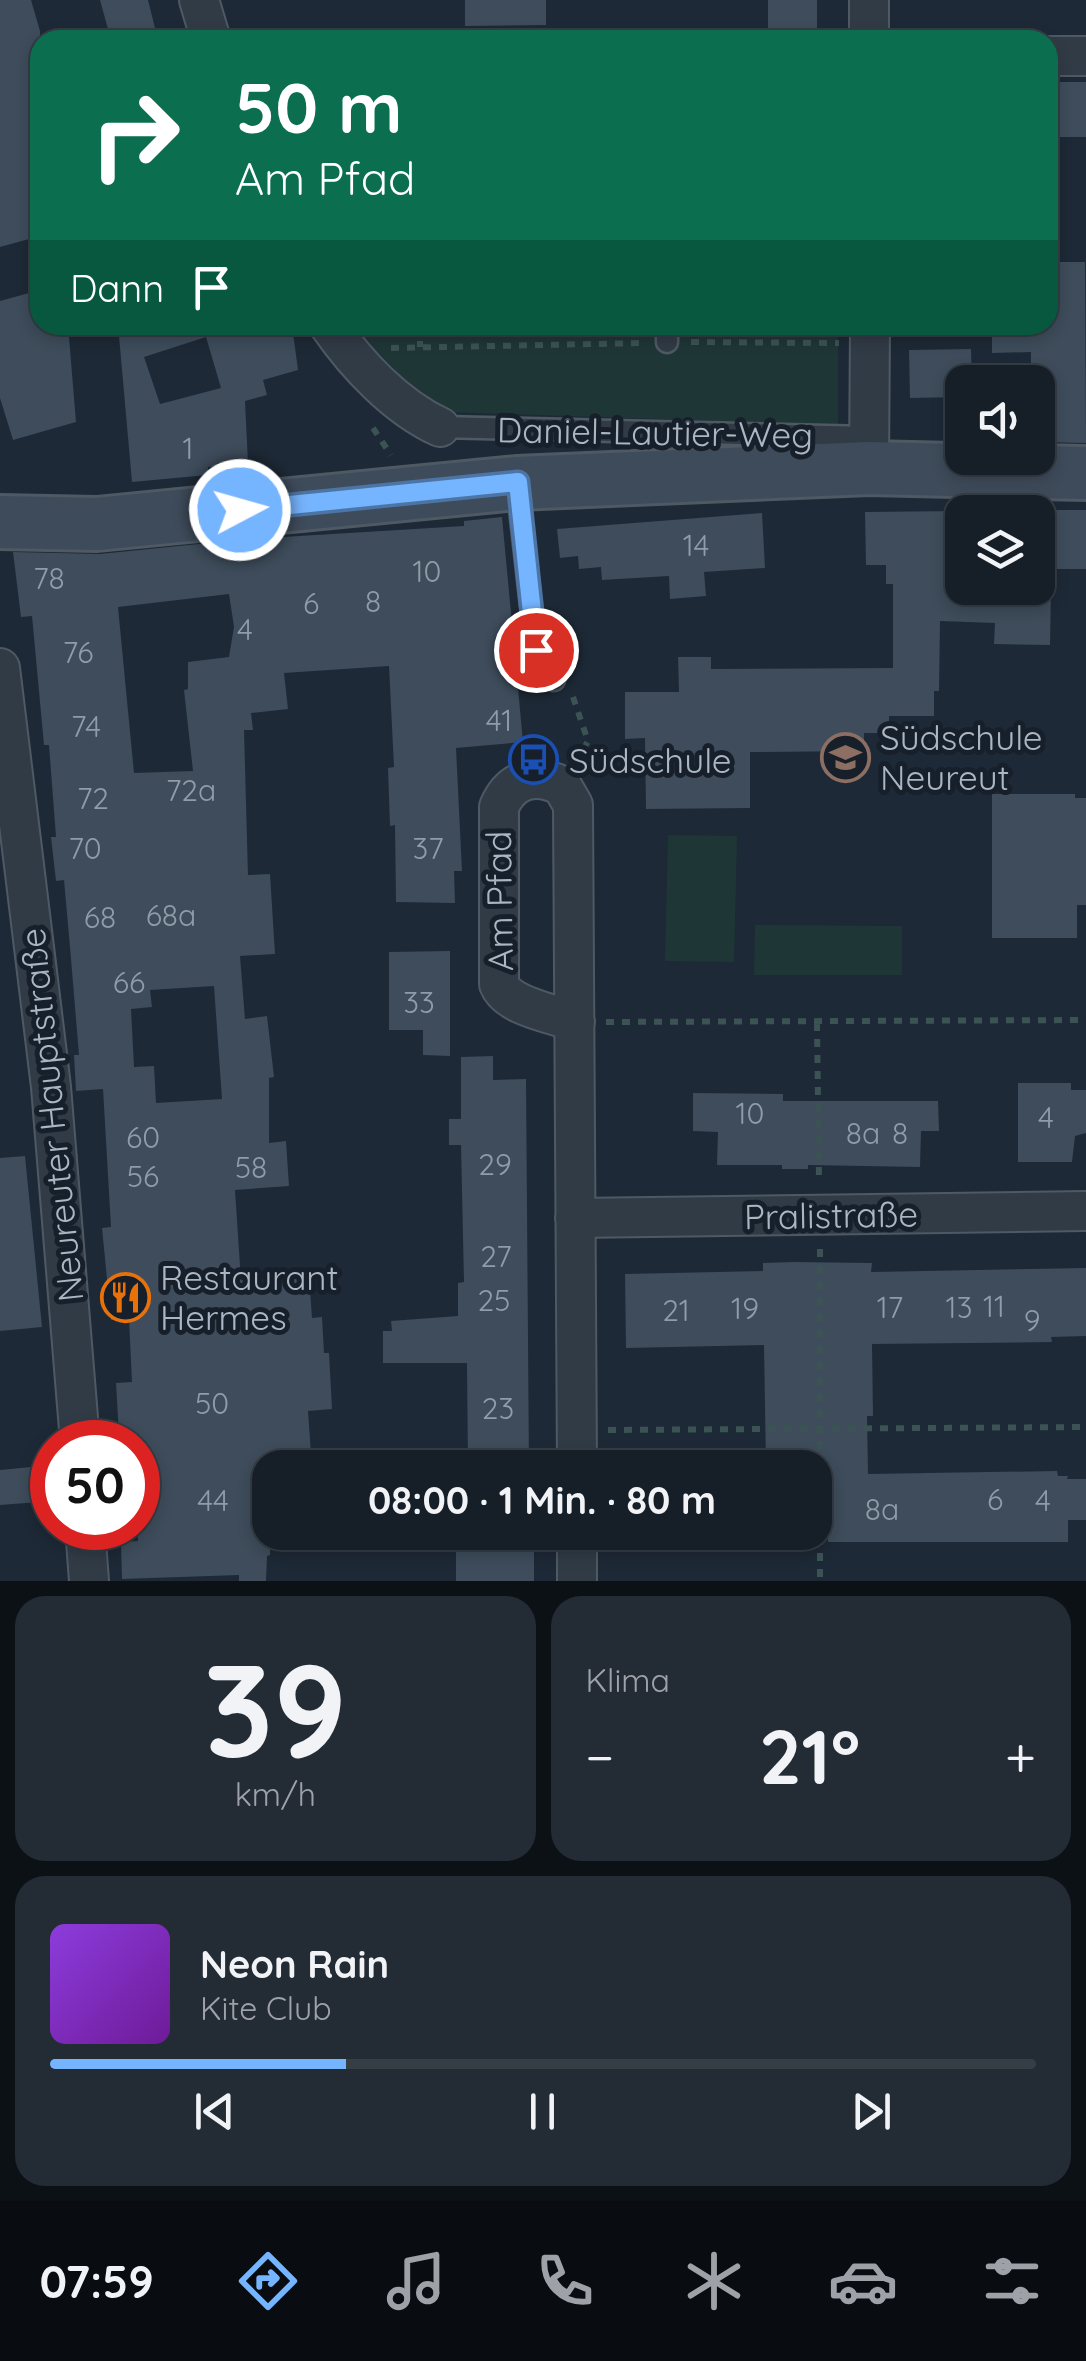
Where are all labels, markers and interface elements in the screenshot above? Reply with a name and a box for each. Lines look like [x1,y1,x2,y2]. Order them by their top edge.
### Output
text: 50 m [235,63,402,151]
icon: right [70,70,200,200]
text: Am Pfad [235,150,415,206]
icon: arrive [184,260,239,315]
text: Dann [70,264,164,312]
map controls [945,365,1055,605]
button: sound [945,365,1055,475]
street label: Daniel-Lautier-Weg [497,407,813,457]
house number: 1 [182,429,194,467]
position arrow [188,458,292,562]
button: layers [945,495,1055,605]
house number: 14 [683,526,709,564]
house number: 10 [413,552,441,590]
house number: 78 [33,559,65,597]
house number: 8 [365,582,381,620]
house number: 6 [303,584,319,622]
pin [494,608,579,693]
house number: 4 [237,610,253,648]
icon: arrive [509,623,564,678]
house number: 76 [63,633,93,671]
house number: 41 [486,701,512,739]
house number: 74 [71,707,101,745]
place label: Südschule Neureut [880,715,1043,799]
school or university icon: Südschule Neureut [819,731,871,783]
bus stop icon: Südschule [508,734,560,786]
place label: Südschule [569,738,732,782]
house number: 72a [166,771,216,809]
house number: 72 [77,779,109,817]
house number: 70 [68,829,102,867]
house number: 37 [412,829,444,867]
street label: Am Pfad [476,830,522,972]
house number: 68a [146,896,196,934]
house number: 68 [84,898,116,936]
street label: Neureuter Hauptstraße [10,926,92,1304]
house number: 66 [113,963,145,1001]
house number: 33 [403,983,435,1021]
house number: 10 [736,1094,764,1132]
house number: 4 [1038,1098,1054,1136]
house number: 8a [846,1114,880,1152]
house number: 8 [892,1114,908,1152]
house number: 60 [126,1118,160,1156]
house number: 29 [478,1145,512,1183]
house number: 58 [235,1148,267,1186]
house number: 56 [127,1157,159,1195]
street label: Pralistraße [744,1191,918,1239]
house number: 27 [480,1237,512,1275]
place label: Restaurant Hermes [160,1255,338,1339]
restaurant icon: Restaurant Hermes [99,1271,151,1323]
house number: 25 [478,1281,510,1319]
house number: 11 [983,1287,1005,1325]
house number: 17 [877,1288,903,1326]
house number: 13 [946,1288,972,1326]
house number: 19 [731,1289,759,1327]
house number: 21 [662,1291,690,1329]
house number: 9 [1024,1301,1040,1339]
house number: 50 [195,1384,229,1422]
house number: 23 [482,1389,514,1427]
speed limit sign: 50 [30,1420,160,1550]
text: 08:00 · 1 Min. · 80 m [368,1476,716,1524]
house number: 6 [987,1480,1003,1518]
house number: 44 [197,1481,229,1519]
house number: 4 [1035,1481,1051,1519]
house number: 8a [865,1490,899,1528]
text: 39 [203,1627,347,1790]
text: Klima [586,1660,670,1700]
text: 21° [759,1709,860,1803]
text: − [586,1722,614,1791]
text: + [1005,1722,1036,1791]
text: km/h [235,1774,316,1814]
text: Neon Rain [200,1940,389,1988]
text: Kite Club [200,1988,332,2028]
icon: previous [187,2084,242,2139]
icon: pause [515,2084,570,2139]
icon: next [844,2084,899,2139]
icon: directions [233,2246,303,2316]
icon: music [381,2246,451,2316]
icon: phone [530,2246,600,2316]
icon: climate [679,2246,749,2316]
icon: car [828,2246,898,2316]
icon: filters [977,2246,1047,2316]
text: 07:59 [39,2253,154,2309]

